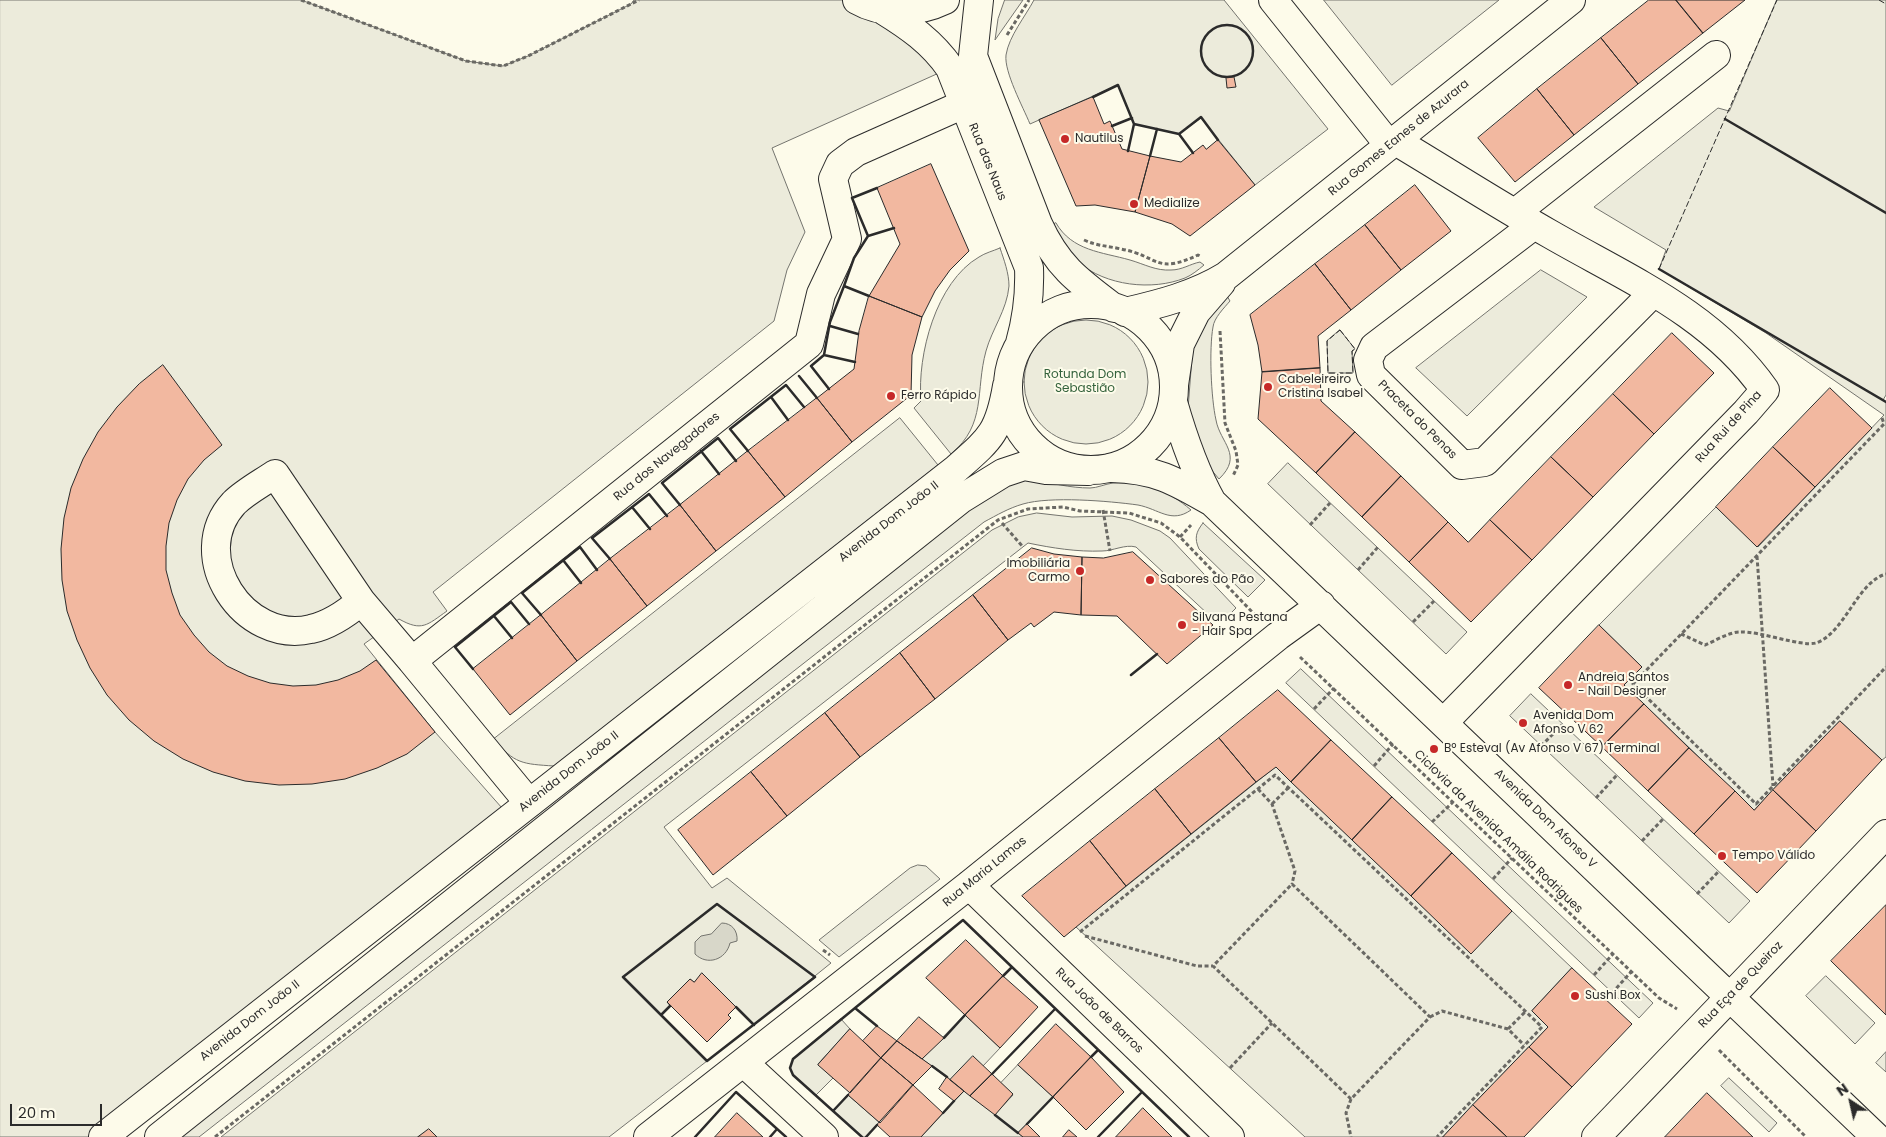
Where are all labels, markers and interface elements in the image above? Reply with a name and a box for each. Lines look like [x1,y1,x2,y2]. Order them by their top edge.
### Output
street label: Rua Gomes Eanes de Azurara [1326,77,1472,199]
street label: Rua das Naus [965,121,1009,203]
place label: Nautilus [1075,132,1123,146]
marker: Nautilus [1059,133,1071,145]
place label: Medialize [1144,197,1200,211]
marker: Medialize [1128,198,1140,210]
park label: Rotunda Dom Sebastião [1044,368,1126,396]
place label: Cabeleireiro Cristina Isabel [1278,373,1363,401]
street label: Praceta do Penas [1375,378,1459,462]
marker: Cabeleireiro Cristina Isabel [1262,381,1274,393]
street label: Rua Rui de Pina [1693,388,1765,466]
place label: Ferro Rápido [901,389,977,403]
marker: Ferro Rápido [885,390,897,402]
street label: Rua dos Navegadores [611,410,723,504]
street label: Avenida Dom João II [836,478,942,566]
place label: Imobiliária Carmo [1006,557,1070,585]
marker: Imobiliária Carmo [1074,565,1086,577]
place label: Sabores do Pão [1160,573,1254,587]
marker: Sabores do Pão [1144,574,1156,586]
place label: Silvana Pestana - Hair Spa [1192,611,1288,639]
marker: Silvana Pestana - Hair Spa [1176,619,1188,631]
place label: Andreia Santos - Nail Designer [1578,671,1669,699]
marker: Andreia Santos - Nail Designer [1562,679,1574,691]
place label: Avenida Dom Afonso V 62 [1533,709,1614,737]
marker: Avenida Dom Afonso V 62 [1517,717,1529,729]
street label: Avenida Dom João II [516,728,622,816]
place label: Bº Esteval (Av Afonso V 67) Terminal [1444,742,1660,756]
marker: Bº Esteval (Av Afonso V 67) Terminal [1428,743,1440,755]
street label: Ciclovia da Avenida Amália Rodrigues [1411,747,1585,917]
street label: Avenida Dom Afonso V [1491,766,1599,872]
street label: Rua Maria Lamas [940,834,1030,910]
place label: Tempo Válido [1732,849,1815,863]
marker: Tempo Válido [1716,850,1728,862]
street label: Rua Eça de Queiroz [1696,939,1786,1031]
street label: Rua João de Barros [1052,965,1146,1057]
street label: Avenida Dom João II [197,977,303,1065]
place label: Sushi Box [1585,989,1641,1003]
marker: Sushi Box [1569,990,1581,1002]
north arrow [1826,1077,1876,1127]
text: N [1832,1079,1852,1101]
scale bar [12,1094,105,1126]
text: 20 m [18,1102,56,1123]

